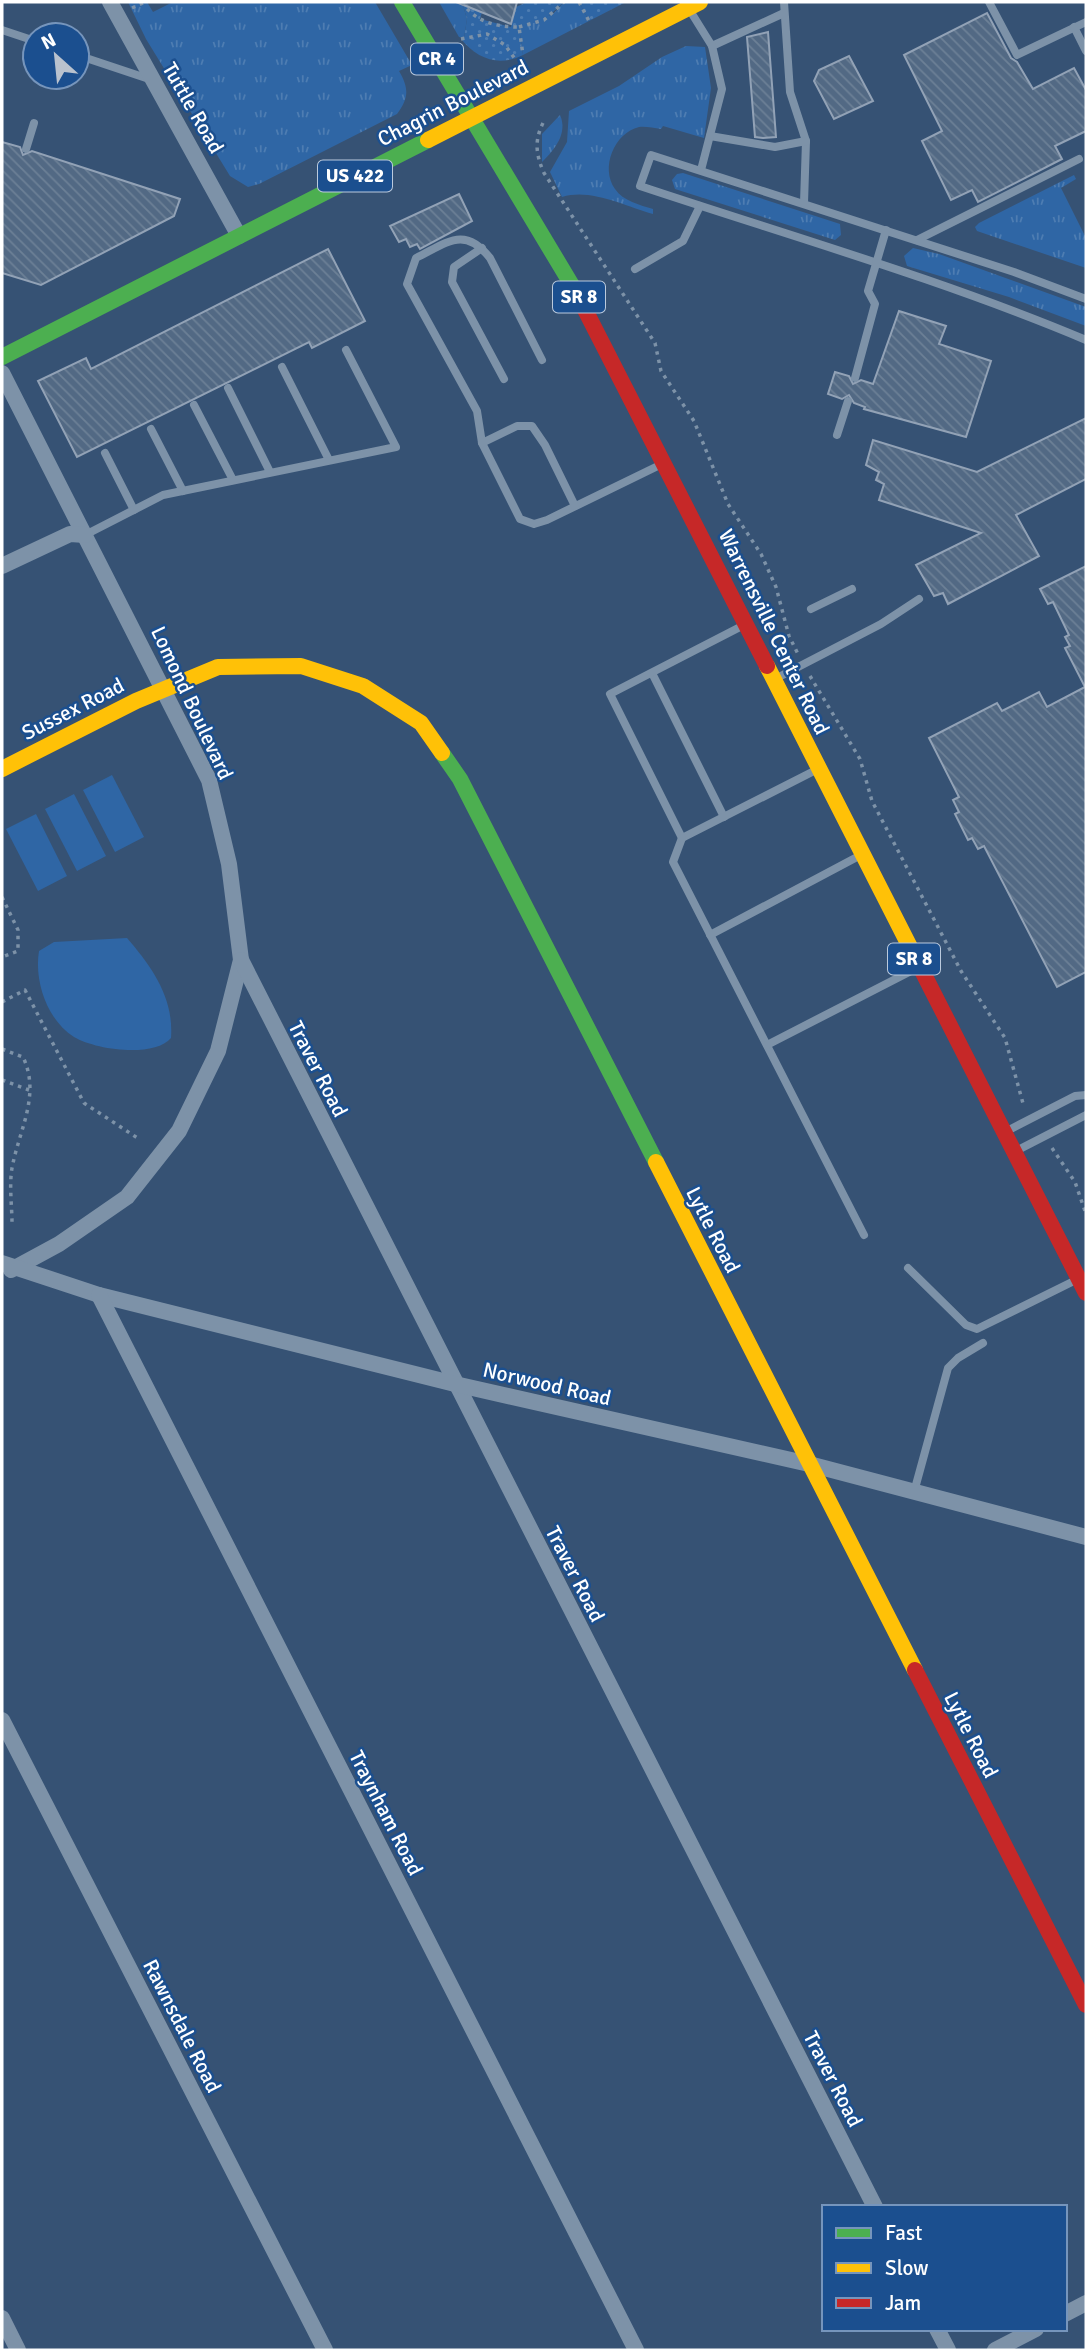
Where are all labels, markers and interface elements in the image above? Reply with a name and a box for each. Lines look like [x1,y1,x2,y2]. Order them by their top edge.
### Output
north arrow [21,21,91,91]
text: N [37,28,60,55]
road number: CR 4 [411,44,463,74]
street label: Chagrin Boulevard [373,54,533,152]
street label: Tuttle Road [157,58,229,158]
road number: US 422 [318,160,392,192]
road number: SR 8 [553,282,605,312]
street label: Warrensville Center Road [713,525,835,739]
street label: Lomond Boulevard [145,622,239,784]
street label: Sussex Road [18,672,128,746]
road number: SR 8 [888,944,940,974]
street label: Traver Road [283,1017,353,1121]
street label: Lytle Road [680,1182,746,1278]
street label: Norwood Road [480,1357,614,1411]
street label: Traver Road [540,1522,610,1626]
street label: Lytle Road [938,1687,1004,1783]
street label: Traynham Road [343,1746,429,1880]
street label: Rawnsdale Road [137,1955,227,2097]
street label: Traver Road [798,2027,868,2131]
legend [822,2205,1067,2331]
text: Fast [885,2220,922,2246]
text: Slow [885,2255,929,2281]
text: Jam [885,2290,921,2316]

